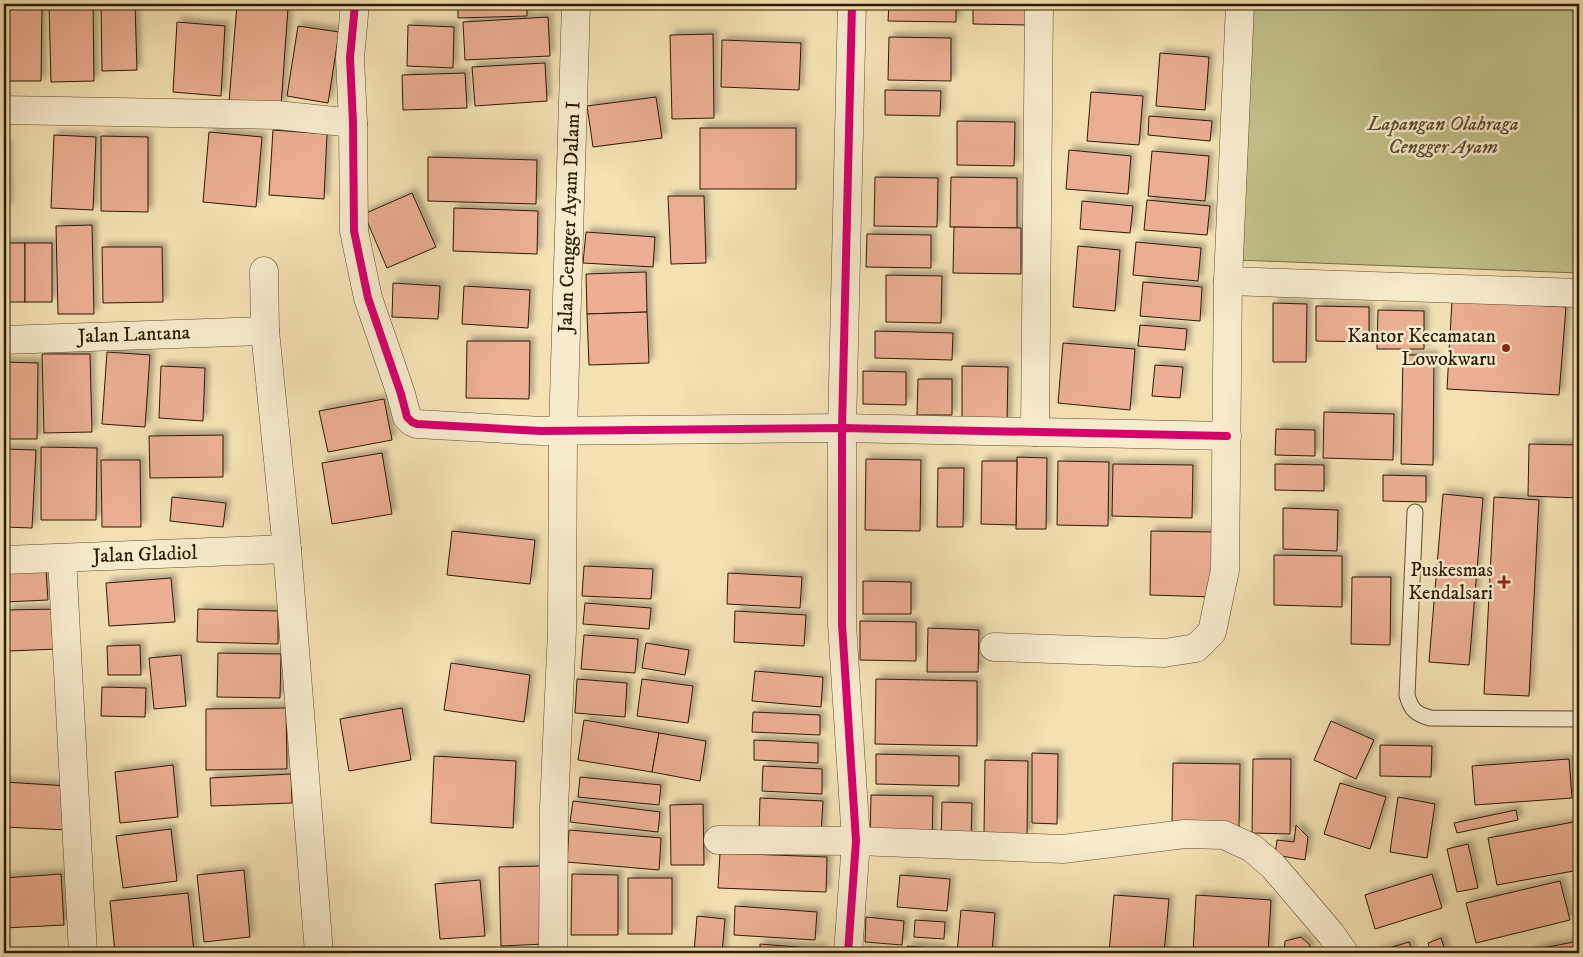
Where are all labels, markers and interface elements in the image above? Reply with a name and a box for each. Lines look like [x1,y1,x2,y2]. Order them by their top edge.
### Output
street label: Jalan Cengger Ayam Dalam I [553,101,587,335]
park label: Lapangan Olahraga Cengger Ayam [1366,112,1519,160]
street label: Jalan Lantana [75,321,191,350]
place label: Kantor Kecamatan Lowokwaru [1347,324,1497,372]
marker: Kantor Kecamatan Lowokwaru [1500,342,1512,354]
street label: Jalan Gladiol [90,541,198,569]
place label: Puskesmas Kendalsari [1408,558,1493,606]
marker: Puskesmas Kendalsari [1497,575,1511,589]

